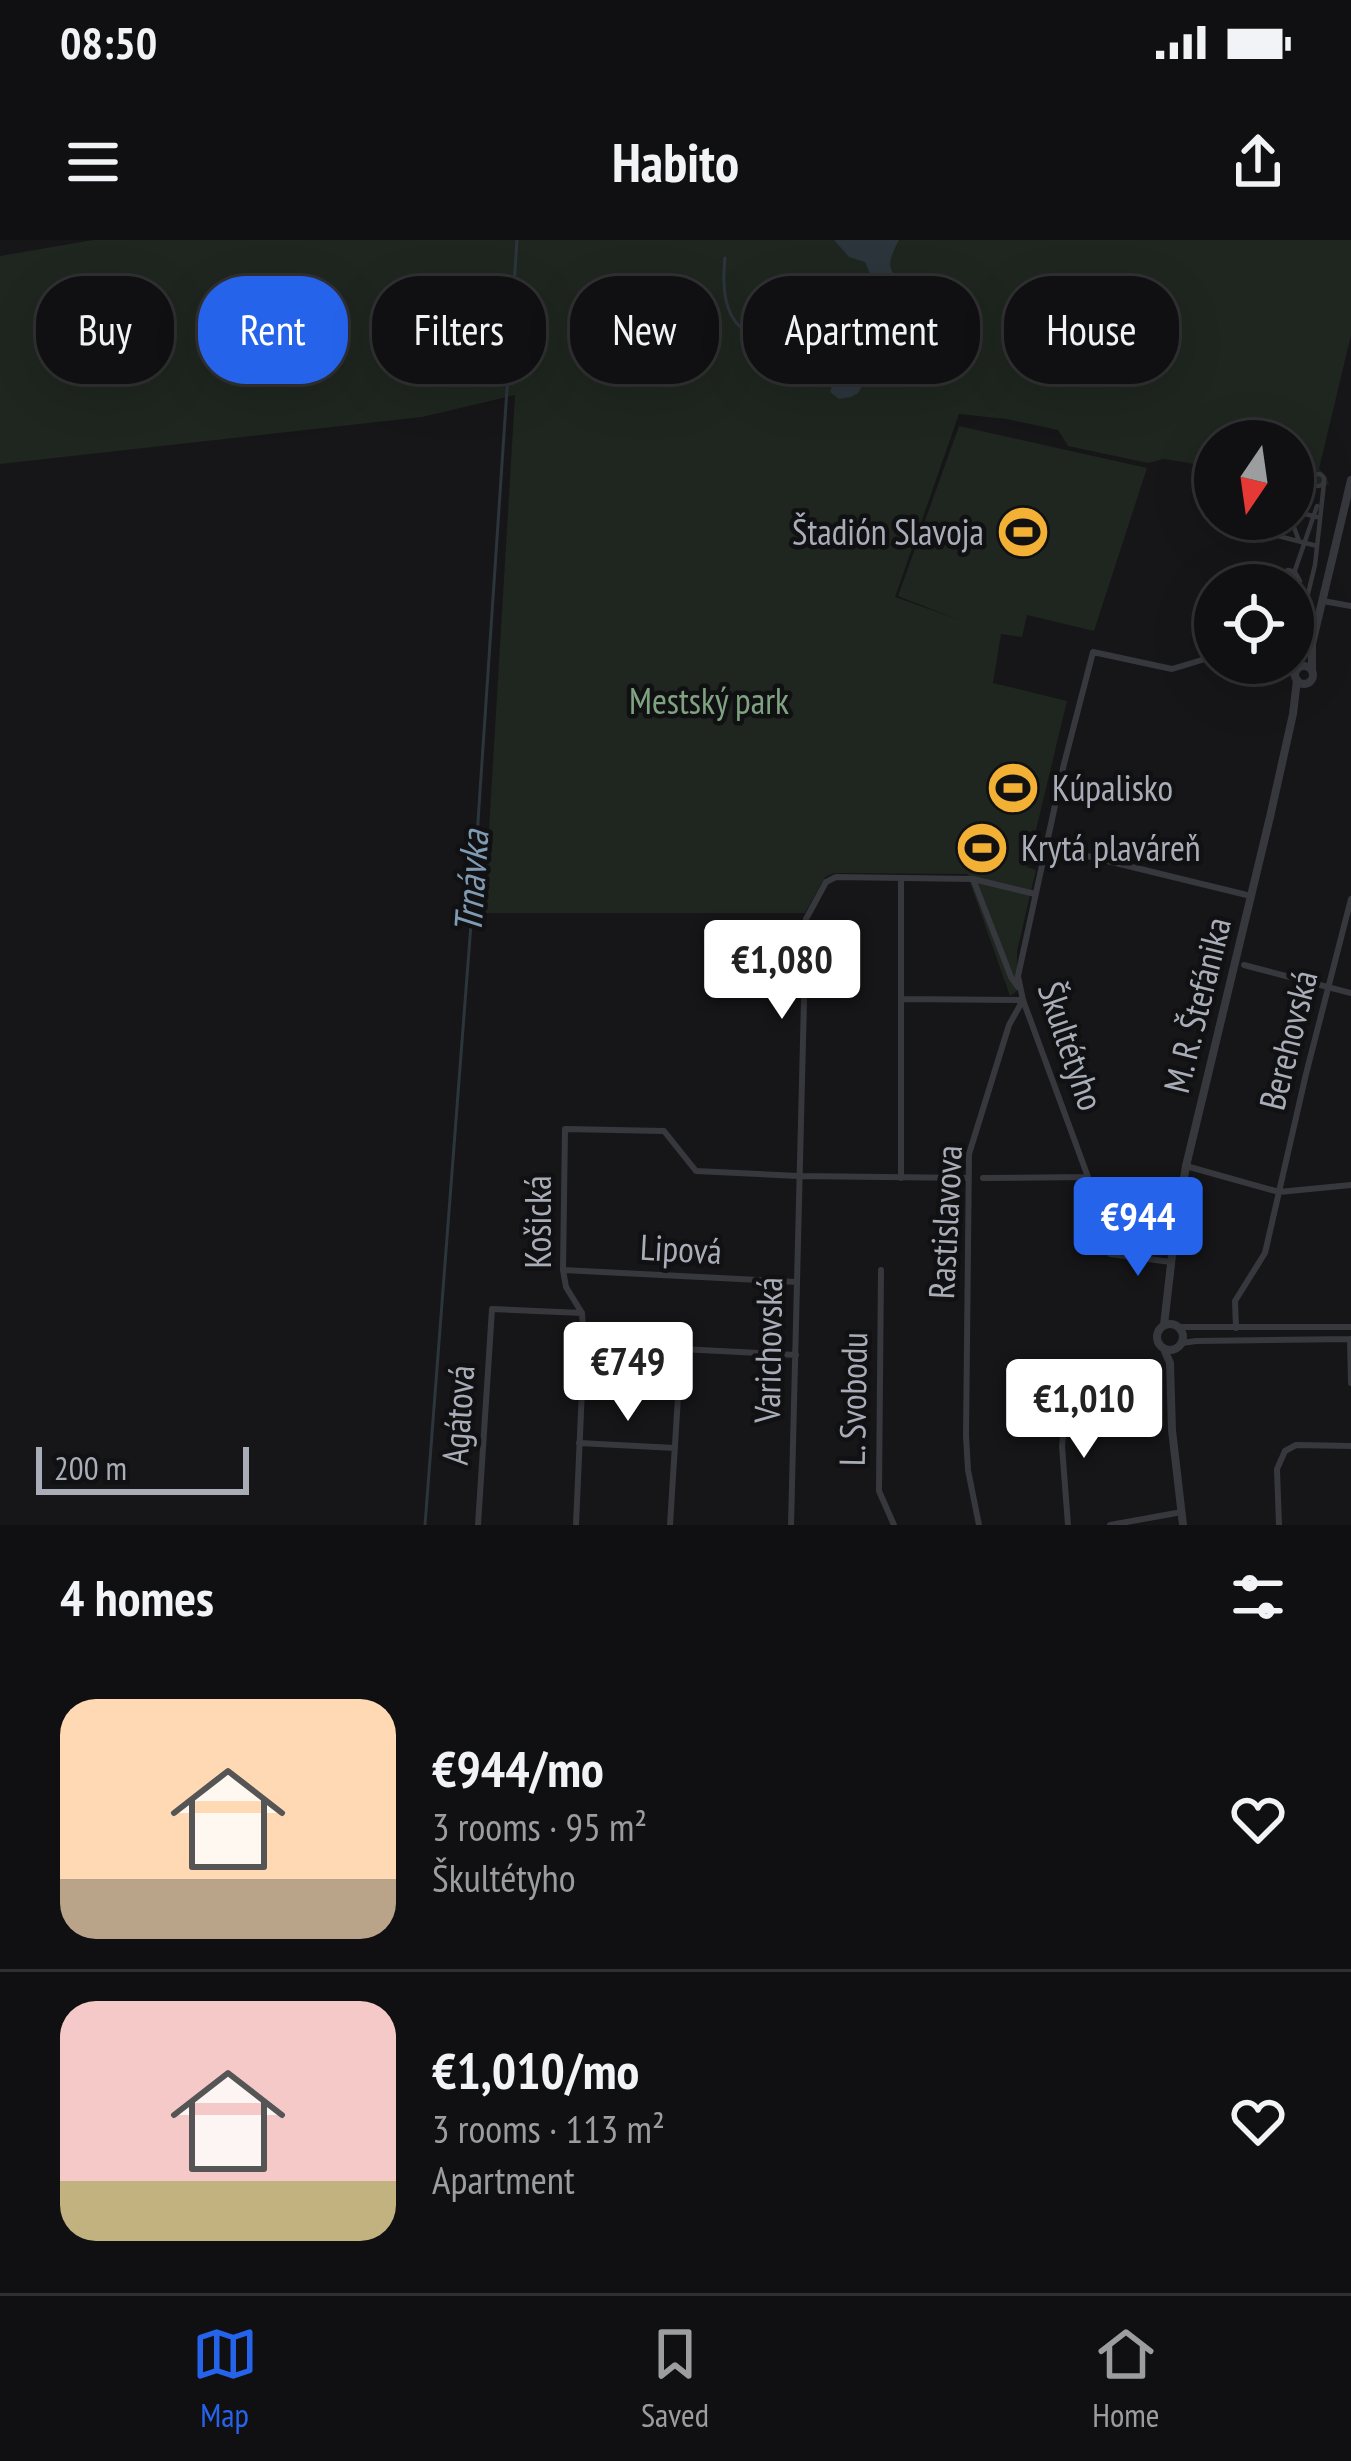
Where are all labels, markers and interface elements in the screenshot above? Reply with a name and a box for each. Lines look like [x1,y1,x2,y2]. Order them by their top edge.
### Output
text: 08:50 [60,13,157,71]
text: Habito [612,127,739,197]
icon: menu [60,129,126,195]
icon: share [1225,129,1291,195]
chip: Buy [36,276,174,384]
chip: Rent [198,276,348,384]
chip: Filters [372,276,546,384]
chip: New [570,276,719,384]
chip: Apartment [743,276,980,384]
chip: House [1004,276,1179,384]
north arrow [1194,420,1314,540]
map controls [1194,420,1314,684]
sports icon: Štadión Slavoja [995,504,1051,560]
place label: Štadión Slavoja [792,508,984,555]
button: locate [1194,564,1314,684]
park label: Mestský park [629,677,789,724]
sports icon: Kúpalisko [985,760,1041,816]
place label: Kúpalisko [1052,764,1173,811]
sports icon: Krytá plaváreň [954,820,1010,876]
place label: Krytá plaváreň [1021,824,1201,871]
water label: Trnávka [441,826,500,935]
street label: M. R. Štefánika [1152,912,1241,1097]
pin: €1,080 [684,920,880,1022]
text: €1,080 [731,933,833,984]
street label: Berehovská [1248,965,1328,1115]
street label: Škultétyho [1028,976,1115,1116]
street label: Rastislavova [917,1144,972,1300]
street label: Košická [514,1175,561,1269]
pin: €944 [1067,1177,1209,1279]
text: €944 [1101,1190,1175,1241]
street label: Lipová [639,1223,723,1274]
street label: Varichovská [743,1277,792,1424]
pin: €749 [557,1322,699,1424]
street label: L. Svobodu [828,1332,877,1466]
text: €749 [591,1335,665,1386]
pin: €1,010 [986,1359,1182,1461]
street label: Agátová [431,1364,484,1466]
text: €1,010 [1033,1372,1135,1423]
scale bar [36,1441,249,1494]
text: 200 m [54,1446,127,1489]
text: 4 homes [60,1564,214,1630]
icon: filters [1225,1564,1291,1630]
text: €944/mo [432,1735,604,1801]
icon: home [156,1747,300,1891]
icon: heart [1225,1786,1291,1852]
text: 3 rooms · 95 m² [432,1801,647,1852]
text: Škultétyho [432,1852,576,1903]
text: €1,010/mo [432,2037,639,2103]
icon: home [156,2049,300,2193]
icon: heart [1225,2088,1291,2154]
text: 3 rooms · 113 m² [432,2103,665,2154]
text: Apartment [432,2154,575,2205]
tab: Map [192,2321,258,2436]
tab: Saved [641,2321,709,2436]
tab: Home [1092,2321,1159,2436]

